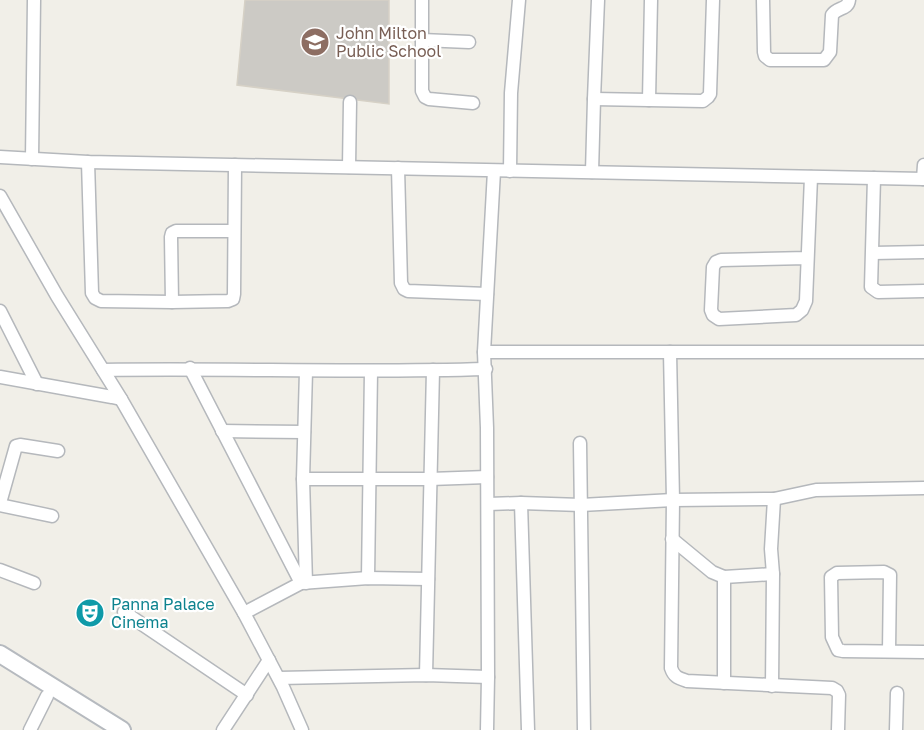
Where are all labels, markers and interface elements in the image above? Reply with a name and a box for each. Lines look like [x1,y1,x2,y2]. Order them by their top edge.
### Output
place label: John Milton Public School [336,23,441,61]
school or university icon: John Milton Public School [299,26,331,58]
place label: Panna Palace Cinema [111,594,215,632]
theatre icon: Panna Palace Cinema [74,597,106,629]

